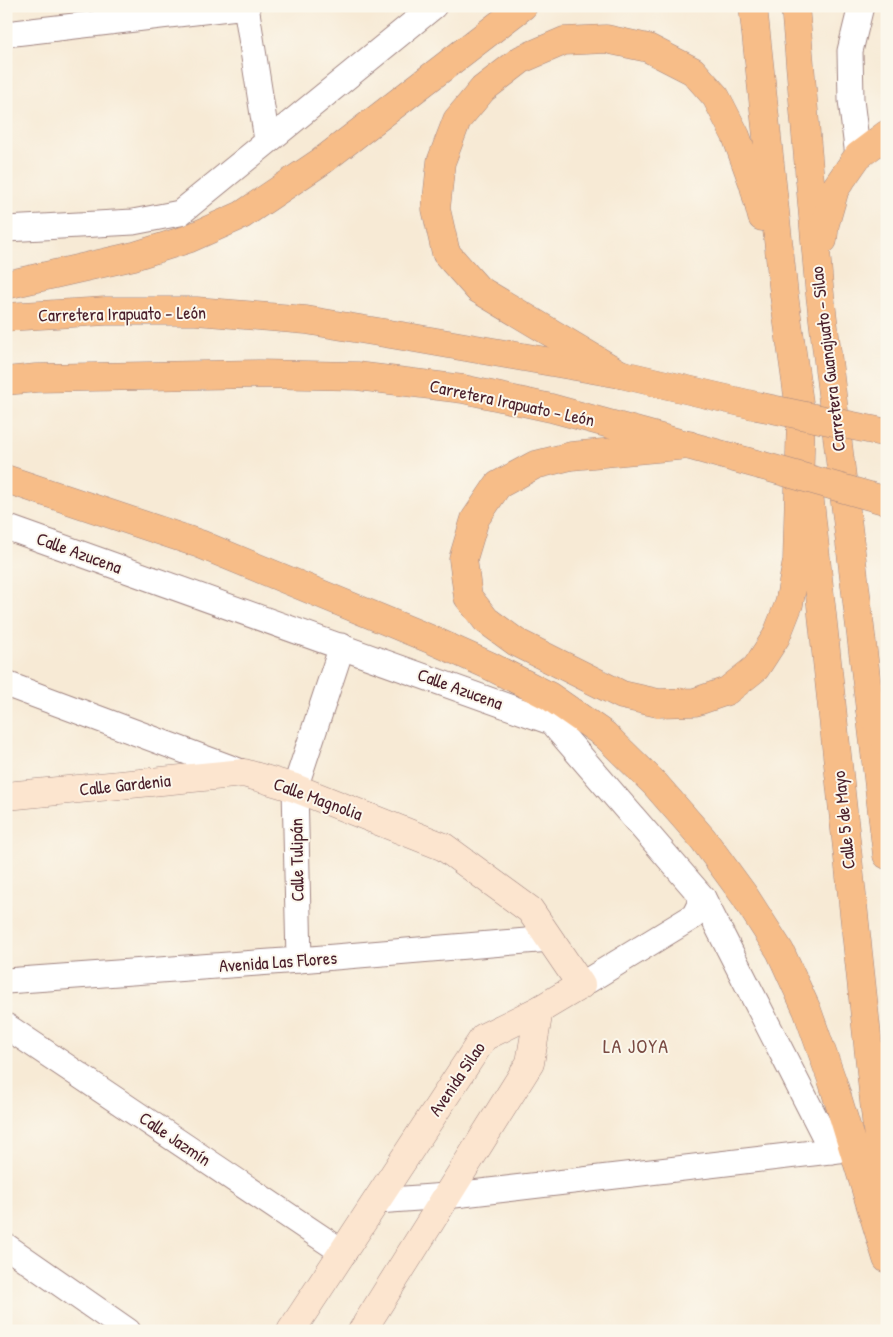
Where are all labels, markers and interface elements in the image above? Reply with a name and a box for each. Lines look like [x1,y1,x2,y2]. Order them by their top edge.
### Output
street label: Carretera Guanajuato - Silao [804,265,851,453]
street label: Carretera Irapuato - León [38,300,206,327]
street label: Carretera Irapuato - León [427,373,597,432]
street label: Calle Azucena [33,526,125,579]
street label: Calle Azucena [414,662,506,715]
street label: Calle Gardenia [78,767,172,802]
street label: Calle 5 de Mayo [826,770,861,870]
street label: Calle Magnolia [270,771,366,826]
street label: Calle Tulipán [283,818,310,902]
street label: Avenida Las Flores [218,945,338,978]
district label: LA JOYA [603,1032,669,1059]
street label: Avenida Silao [422,1037,491,1121]
street label: Calle Jazmín [134,1105,216,1172]

